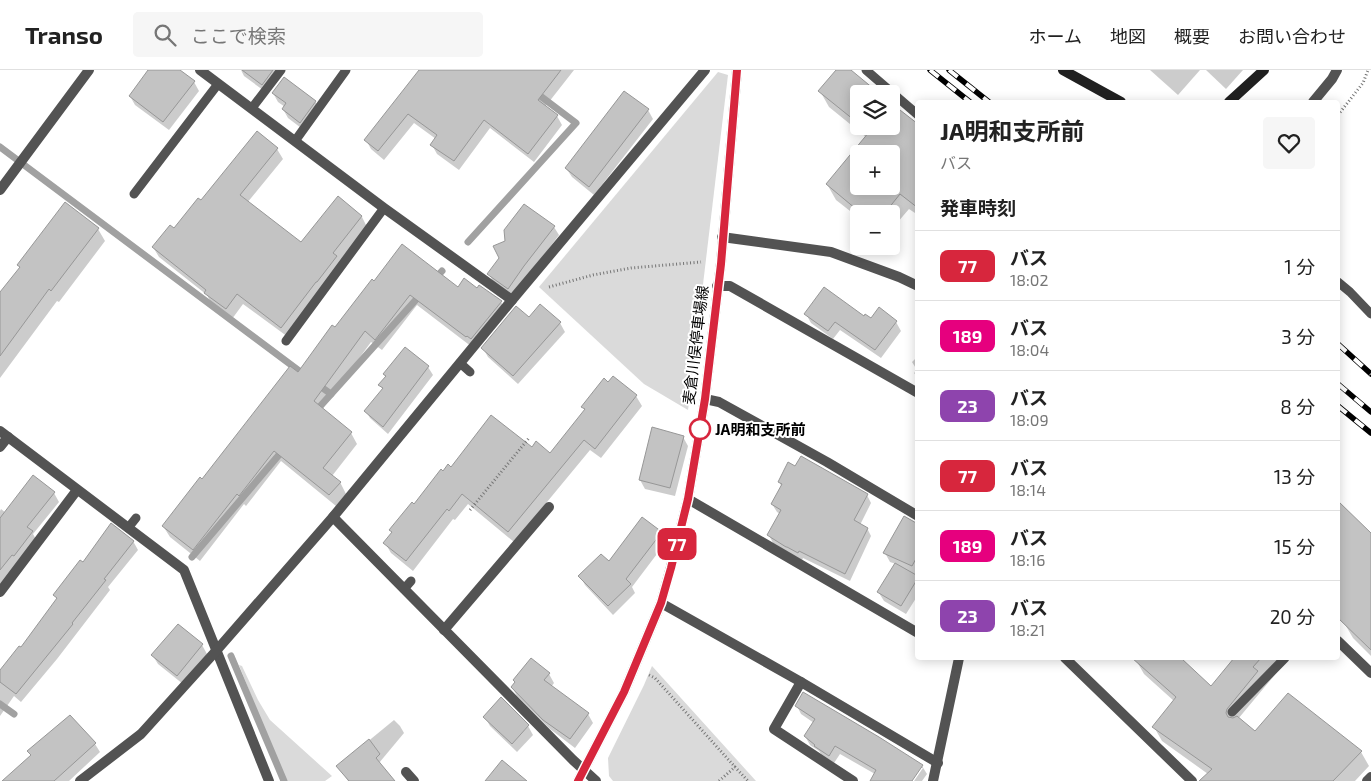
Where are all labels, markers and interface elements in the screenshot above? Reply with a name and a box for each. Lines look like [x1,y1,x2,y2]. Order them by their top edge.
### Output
search box [133,12,483,57]
text: Transo [25,20,103,49]
icon: search [151,21,179,49]
text: ここで検索 [191,24,286,47]
text: ホーム [1029,25,1082,47]
text: 地図 [1110,25,1146,47]
text: 概要 [1174,25,1210,47]
text: お問い合わせ [1238,25,1346,47]
map controls [850,85,900,255]
button: layers [850,85,900,135]
text: JA明和支所前 [940,116,1085,145]
button: heart [1263,117,1315,169]
button: + [850,145,900,195]
text: バス [940,153,972,172]
text: 発車時刻 [940,196,1016,219]
button: − [850,205,900,255]
text: バス [1010,246,1048,269]
text: 77 [958,255,977,277]
text: 1 分 [1284,255,1315,278]
text: 18:02 [1010,270,1049,289]
street label: 麦倉川俣停車場線 [679,284,711,406]
text: バス [1010,316,1048,339]
text: 189 [953,325,982,347]
text: 3 分 [1281,325,1315,348]
text: 18:04 [1010,340,1049,359]
text: バス [1010,386,1048,409]
text: 23 [957,395,978,417]
text: 8 分 [1280,395,1315,418]
text: 18:09 [1010,410,1049,429]
marker: JA明和支所前 [689,418,711,440]
place label: JA明和支所前 [715,420,805,438]
text: バス [1010,456,1048,479]
text: 77 [958,465,977,487]
text: 13 分 [1274,465,1315,488]
text: 18:14 [1010,480,1046,499]
text: バス [1010,526,1048,549]
line badge: 77 [654,528,700,560]
text: 77 [667,533,687,555]
text: 189 [953,535,982,557]
text: 15 分 [1274,535,1315,558]
text: 18:16 [1010,550,1045,569]
text: バス [1010,596,1048,619]
text: 23 [957,605,978,627]
text: 20 分 [1270,605,1315,628]
text: 18:21 [1010,620,1045,639]

